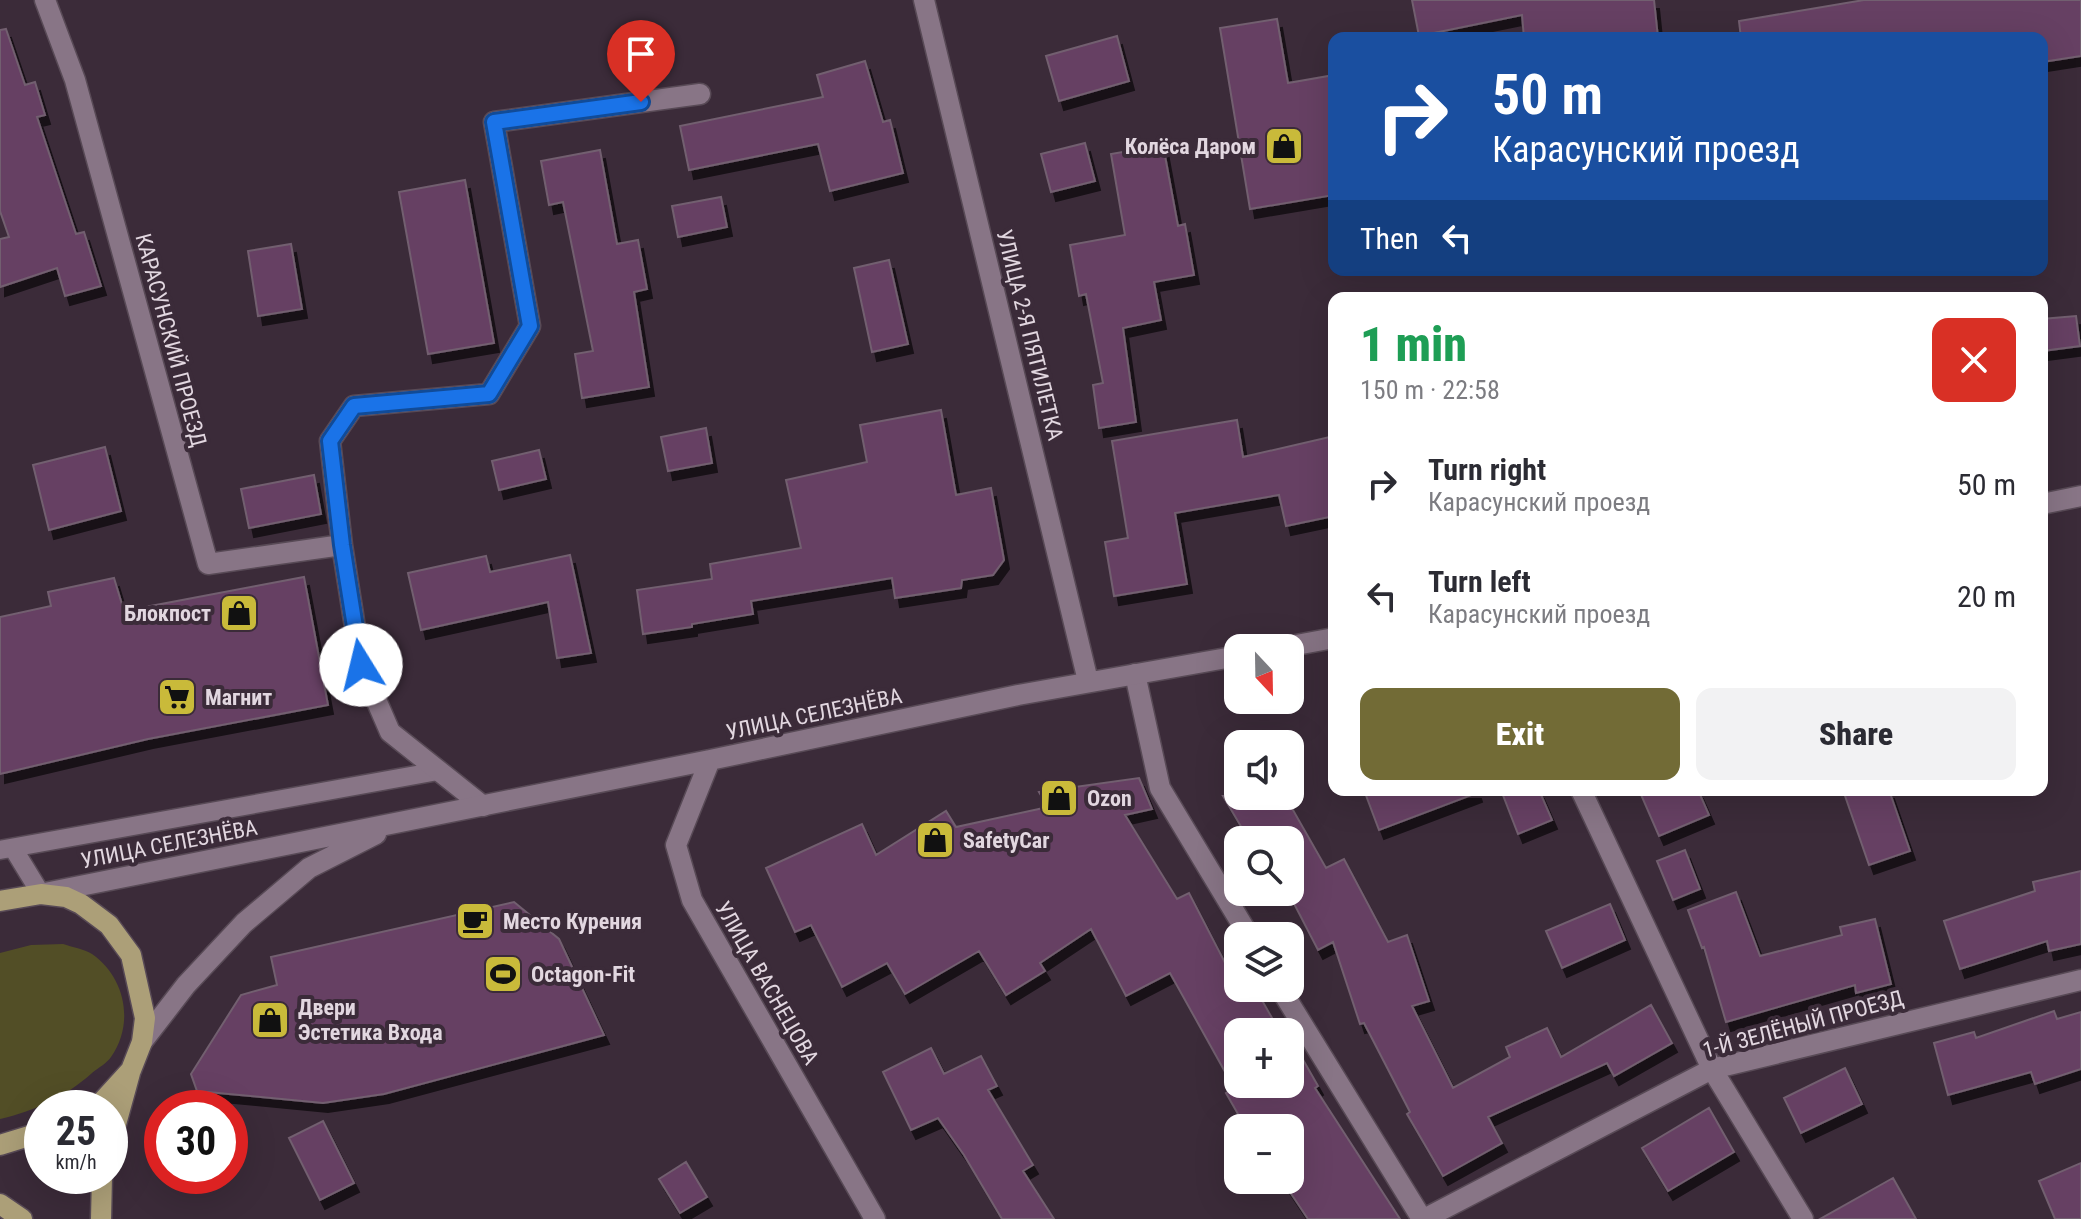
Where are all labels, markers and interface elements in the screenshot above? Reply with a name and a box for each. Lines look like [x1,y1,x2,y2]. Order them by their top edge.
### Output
pin [607,20,675,102]
icon: arrive [619,32,663,76]
text: 50 m [1492,62,1603,128]
icon: right [1360,64,1464,168]
shop icon: Колёса Даром [1263,125,1305,167]
text: Карасунский проезд [1492,129,1800,171]
place label: Колёса Даром [1125,134,1256,159]
icon: left [1435,216,1479,260]
text: Then [1360,221,1419,256]
street label: УЛИЦА 2-Я ПЯТИЛЕТКА [992,227,1068,443]
street label: КАРАСУНСКИЙ ПРОЕЗД [131,231,211,449]
text: 1 min [1360,316,1467,373]
button: close [1932,318,2016,402]
text: 150 m · 22:58 [1360,375,1500,405]
text: Turn right [1428,452,1546,487]
icon: right [1360,462,1404,506]
text: 50 m [1957,467,2016,502]
text: Карасунский проезд [1428,487,1650,517]
text: Turn left [1428,564,1531,599]
icon: left [1360,574,1404,618]
text: 20 m [1957,579,2016,614]
shop icon: Блокпост [218,592,260,634]
text: Карасунский проезд [1428,599,1650,629]
place label: Блокпост [124,601,211,626]
position arrow [319,623,403,707]
north arrow [1224,634,1304,714]
map controls [1224,634,1304,1194]
supermarket icon: Магнит [156,676,198,718]
street label: УЛИЦА СЕЛЕЗНЁВА [724,683,905,745]
place label: Магнит [205,685,272,710]
button: Exit [1360,688,1680,780]
button: Share [1696,688,2016,780]
button: sound [1224,730,1304,810]
shop icon: Ozon [1038,777,1080,819]
place label: Ozon [1087,786,1132,811]
street label: УЛИЦА СЕЛЕЗНЁВА [79,815,260,873]
shop icon: SafetyCar [914,819,956,861]
button: search [1224,826,1304,906]
place label: SafetyCar [963,828,1049,853]
street label: УЛИЦА ВАСНЕЦОВА [710,897,824,1069]
cafe icon: Место Курения [454,900,496,942]
place label: Место Курения [503,909,642,934]
button: layers [1224,922,1304,1002]
sports icon: Octagon-Fit [482,953,524,995]
place label: Octagon-Fit [531,962,635,987]
street label: 1-Й ЗЕЛЁНЫЙ ПРОЕЗД [1700,985,1906,1063]
place label: Двери Эстетика Входа [298,995,443,1045]
shop icon: Двери Эстетика Входа [249,999,291,1041]
button: + [1224,1018,1304,1098]
speed limit sign: 30 [144,1090,248,1194]
text: 25 [56,1108,96,1155]
button: − [1224,1114,1304,1194]
text: km/h [55,1150,97,1174]

